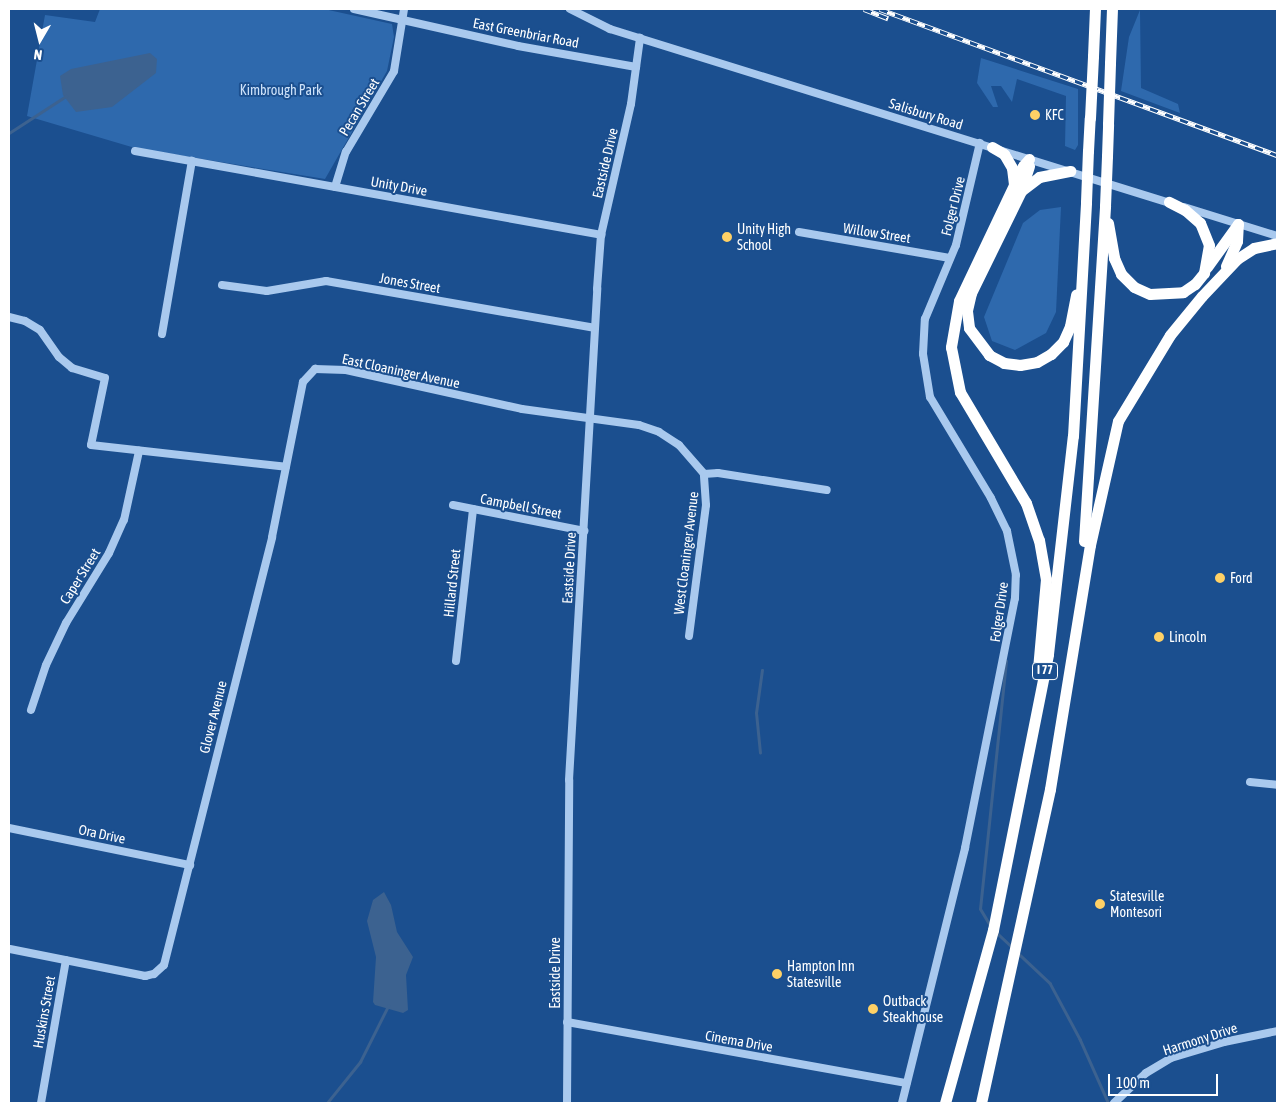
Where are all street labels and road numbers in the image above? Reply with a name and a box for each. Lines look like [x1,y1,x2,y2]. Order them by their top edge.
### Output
street label: East Greenbriar Road [472,14,580,52]
street label: Pecan Street [335,75,383,139]
street label: Salisbury Road [887,95,965,133]
street label: Eastside Drive [589,126,621,200]
street label: Unity Drive [369,173,429,199]
street label: Folger Drive [937,174,969,238]
street label: Willow Street [842,219,912,247]
street label: Jones Street [378,269,442,297]
street label: East Cloaninger Avenue [341,350,461,392]
street label: Campbell Street [479,490,563,522]
street label: West Cloaninger Avenue [670,491,702,615]
street label: Eastside Drive [559,532,579,604]
street label: Caper Street [56,545,104,607]
street label: Hillard Street [440,548,464,618]
street label: Folger Drive [986,581,1012,643]
road number: I 77 [1031,661,1059,680]
street label: Glover Avenue [196,679,230,755]
street label: Ora Drive [77,821,127,847]
street label: Eastside Drive [547,937,563,1009]
street label: Huskins Street [29,975,59,1049]
street label: Harmony Drive [1161,1019,1239,1059]
street label: Cinema Drive [704,1027,774,1055]

